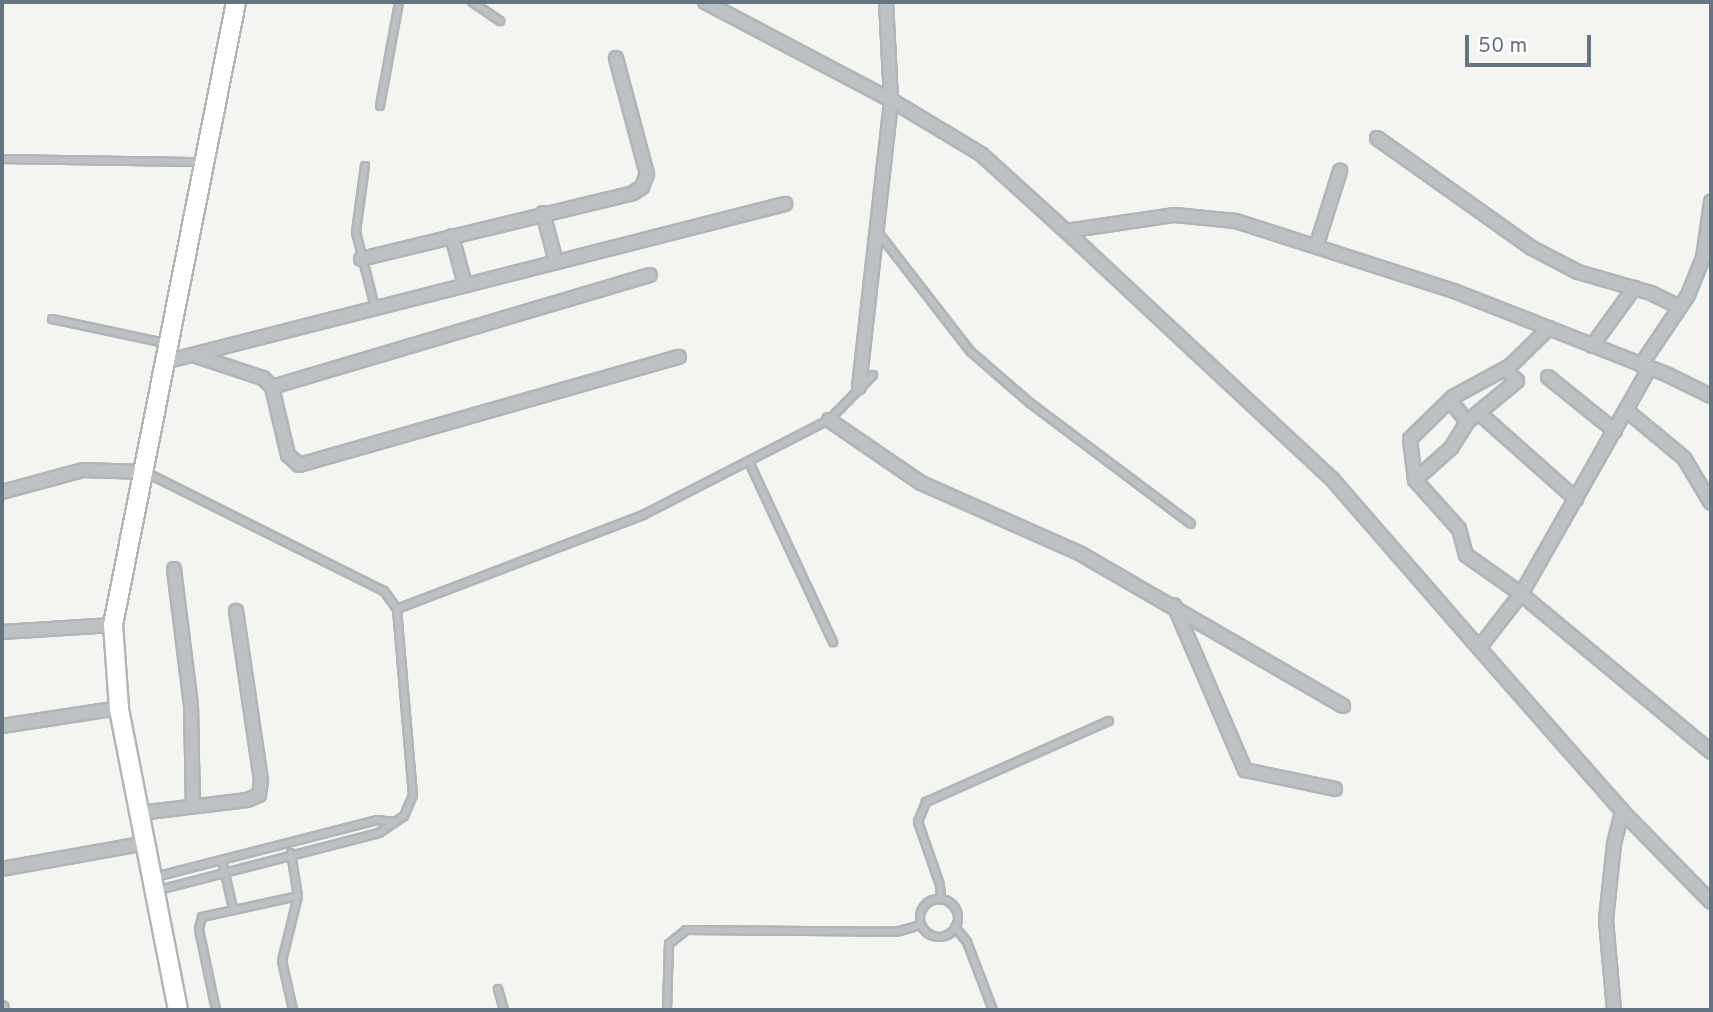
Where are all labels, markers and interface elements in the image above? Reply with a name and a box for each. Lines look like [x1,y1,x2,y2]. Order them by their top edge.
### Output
scale bar [1468,21,1594,65]
text: 50 m [1478,33,1527,60]

